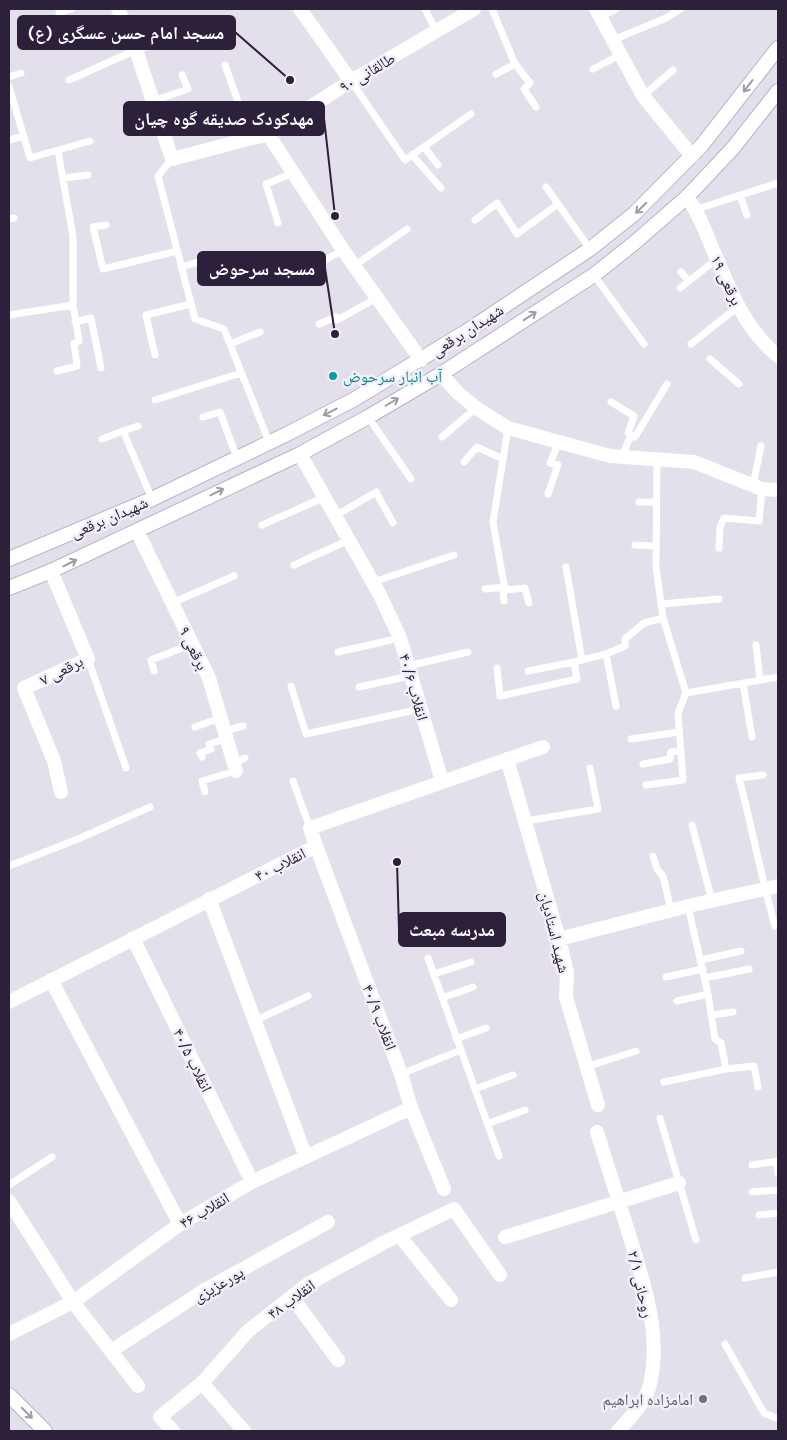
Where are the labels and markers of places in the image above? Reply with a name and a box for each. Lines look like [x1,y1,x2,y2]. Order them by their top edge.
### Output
callout: مسجد امام حسن عسگری (ع) [18,16,235,49]
callout: مهدکودک صدیقه گوه چیان [124,102,324,135]
callout: مسجد سرحوض [198,252,325,285]
place label: آب انبار سرحوض [343,367,443,387]
marker: آب انبار سرحوض [327,370,339,382]
callout: مدرسه مبعث [399,913,505,946]
place label: امامزاده ابراهیم [603,1390,693,1410]
marker: امامزاده ابراهیم [697,1393,709,1405]

